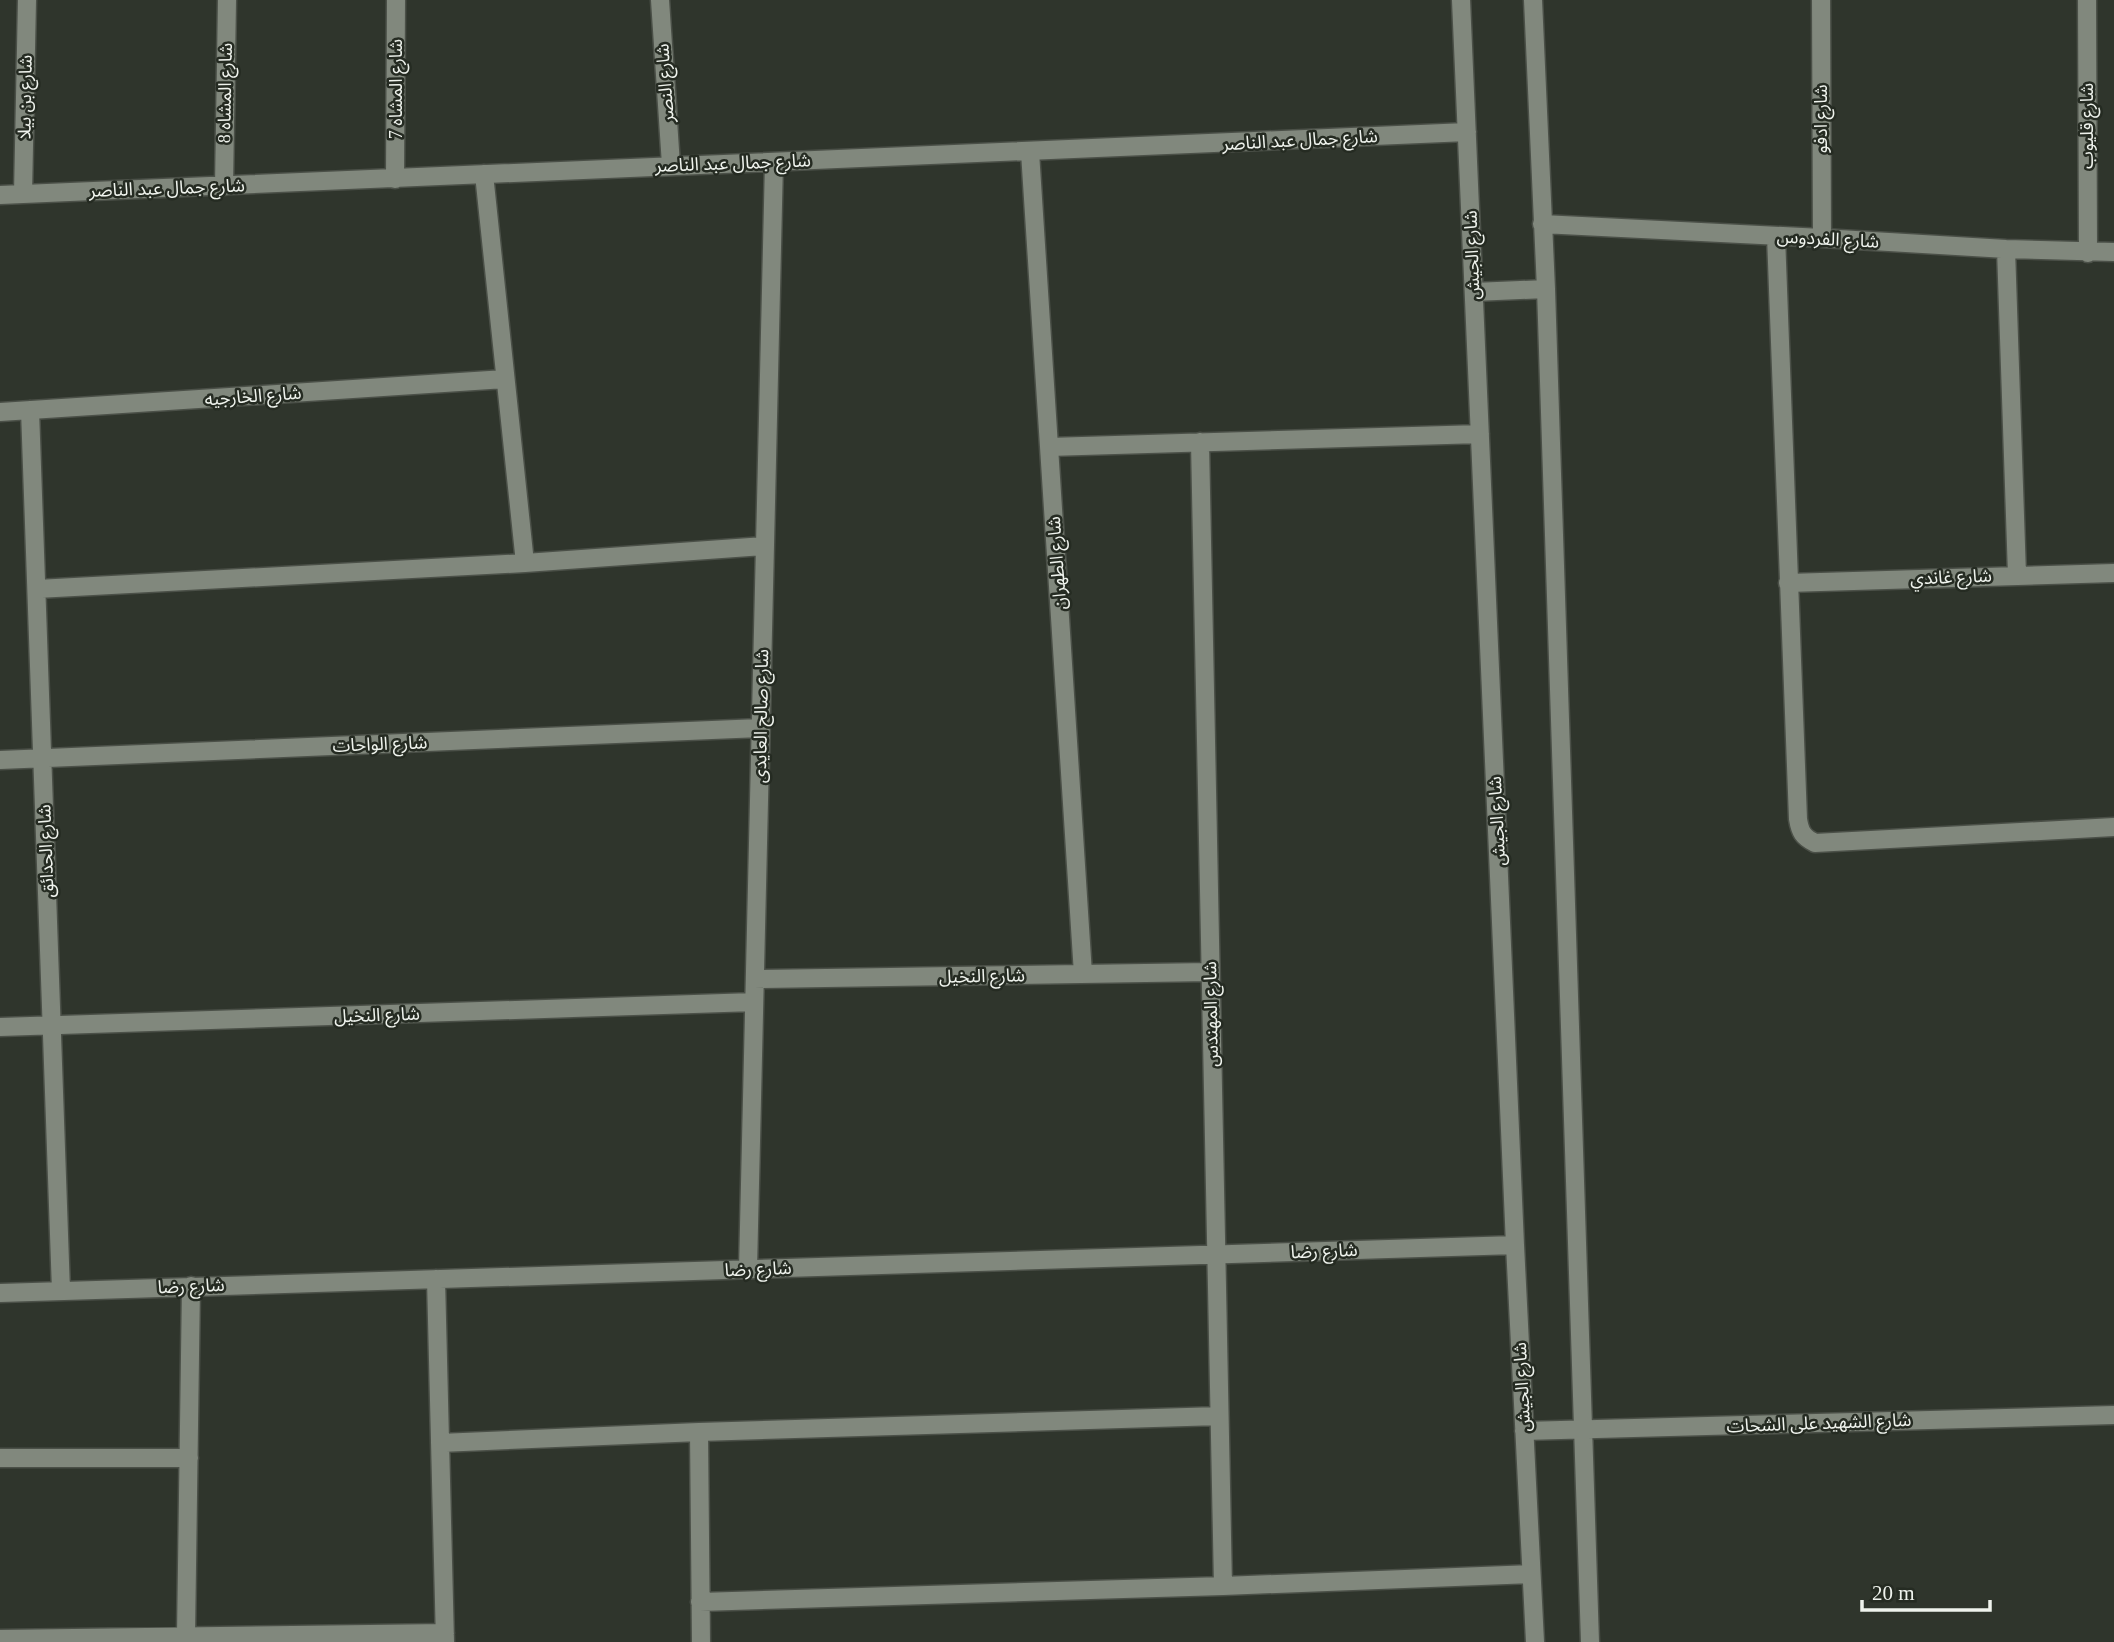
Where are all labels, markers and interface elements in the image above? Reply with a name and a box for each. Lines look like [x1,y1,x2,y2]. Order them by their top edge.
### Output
street label: شارع المشاه 7 [386,39,410,139]
street label: شارع المشاه 8 [214,43,240,143]
street label: شارع النصر [652,43,682,124]
street label: شارع بن بيلا [14,55,40,139]
street label: شارع قليوب [2077,83,2101,169]
street label: شارع ادفو [1811,85,1835,154]
street label: شارع جمال عبد الناصر [1221,126,1379,158]
street label: شارع جمال عبد الناصر [654,150,811,180]
street label: شارع جمال عبد الناصر [88,175,245,205]
street label: شارع الجيش [1460,210,1488,300]
street label: شارع الفردوس [1776,226,1880,256]
street label: شارع الخارجيه [204,383,302,413]
street label: شارع الطهران [1044,515,1074,610]
street label: شارع غاندي [1910,566,1992,592]
street label: شارع صالح العايدى [750,649,776,783]
street label: شارع الواحات [332,732,428,760]
street label: شارع الجيش [1485,776,1513,866]
street label: شارع الحدائق [34,804,62,898]
street label: شارع المهندس [1200,961,1226,1067]
street label: شارع النخيل [939,965,1025,991]
street label: شارع النخيل [334,1004,420,1030]
street label: شارع رضا [1290,1240,1358,1266]
street label: شارع رضا [724,1258,792,1284]
street label: شارع رضا [157,1275,225,1301]
street label: شارع الجيش [1510,1342,1538,1432]
street label: شارع الشهيد على الشحات [1726,1410,1912,1440]
scale bar [1862,1568,1990,1612]
text: 20 m [1872,1581,1915,1605]

